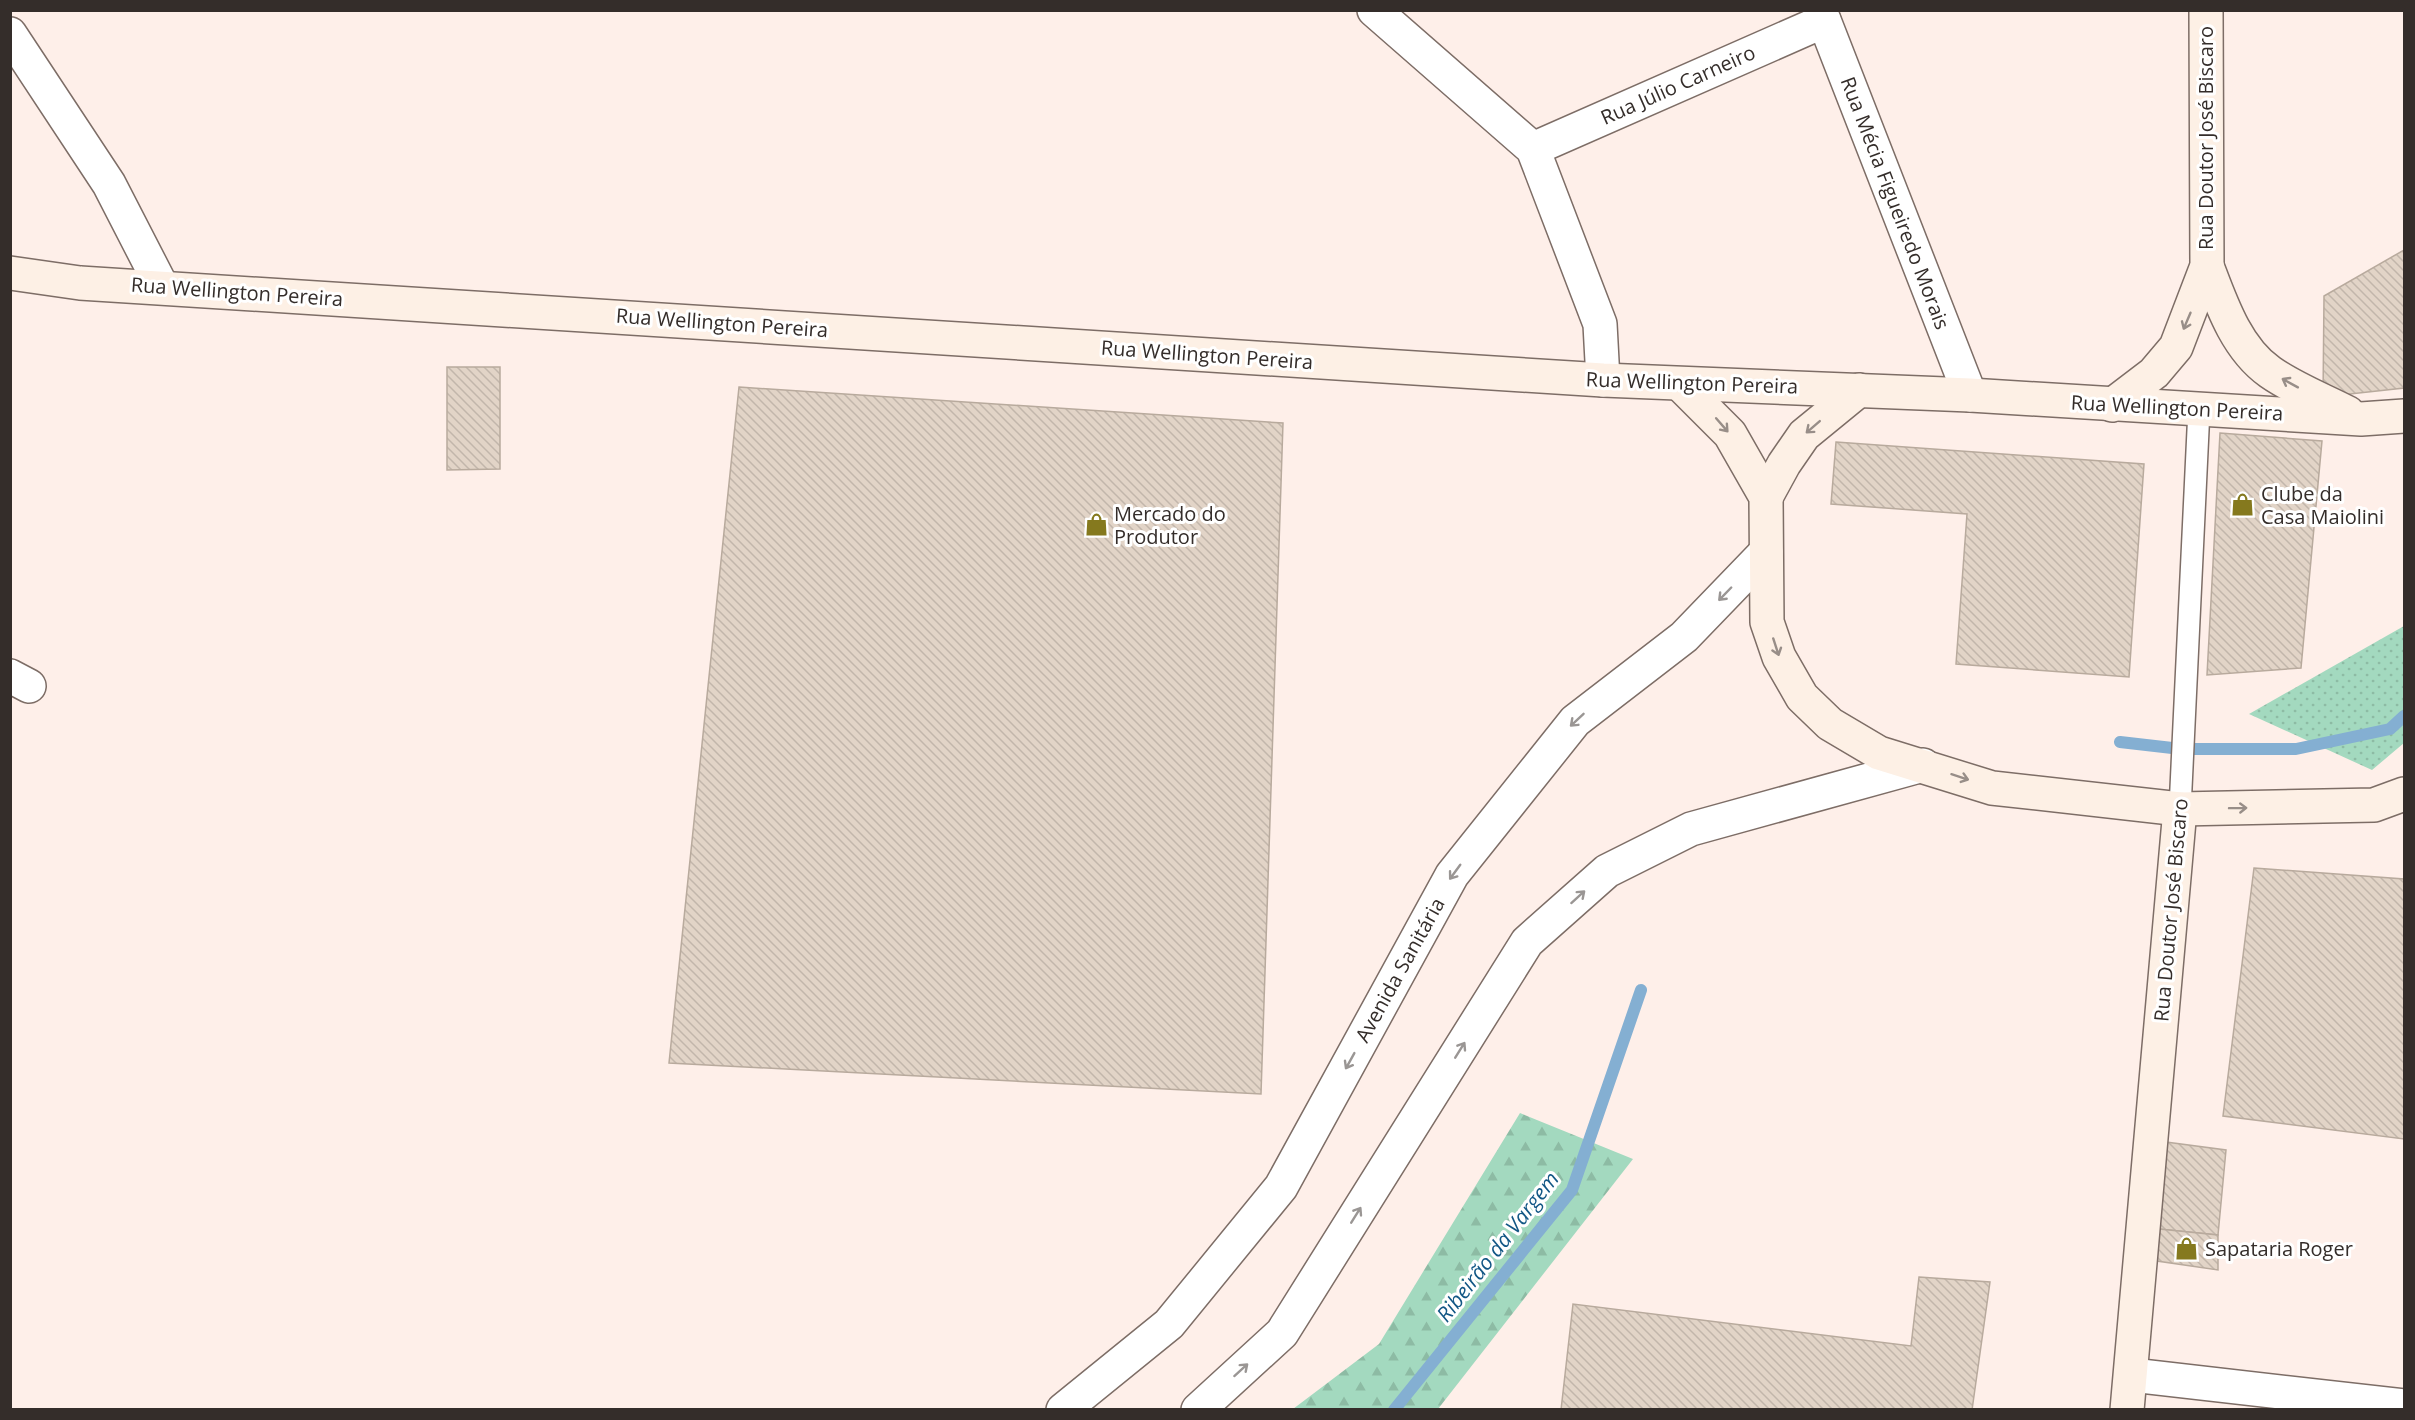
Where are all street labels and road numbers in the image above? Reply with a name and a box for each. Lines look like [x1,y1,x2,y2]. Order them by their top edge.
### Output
street label: Rua Doutor José Biscaro [2192,26,2219,250]
street label: Rua Júlio Carneiro [1596,38,1759,131]
street label: Rua Mécia Figueiredo Morais [1835,73,1956,333]
street label: Rua Wellington Pereira [130,271,344,312]
street label: Rua Wellington Pereira [615,302,829,343]
street label: Rua Wellington Pereira [1100,334,1314,375]
street label: Rua Wellington Pereira [1585,365,1799,400]
street label: Rua Wellington Pereira [2070,388,2284,427]
street label: Rua Doutor José Biscaro [2147,797,2194,1023]
street label: Avenida Sanitária [1349,892,1451,1047]

